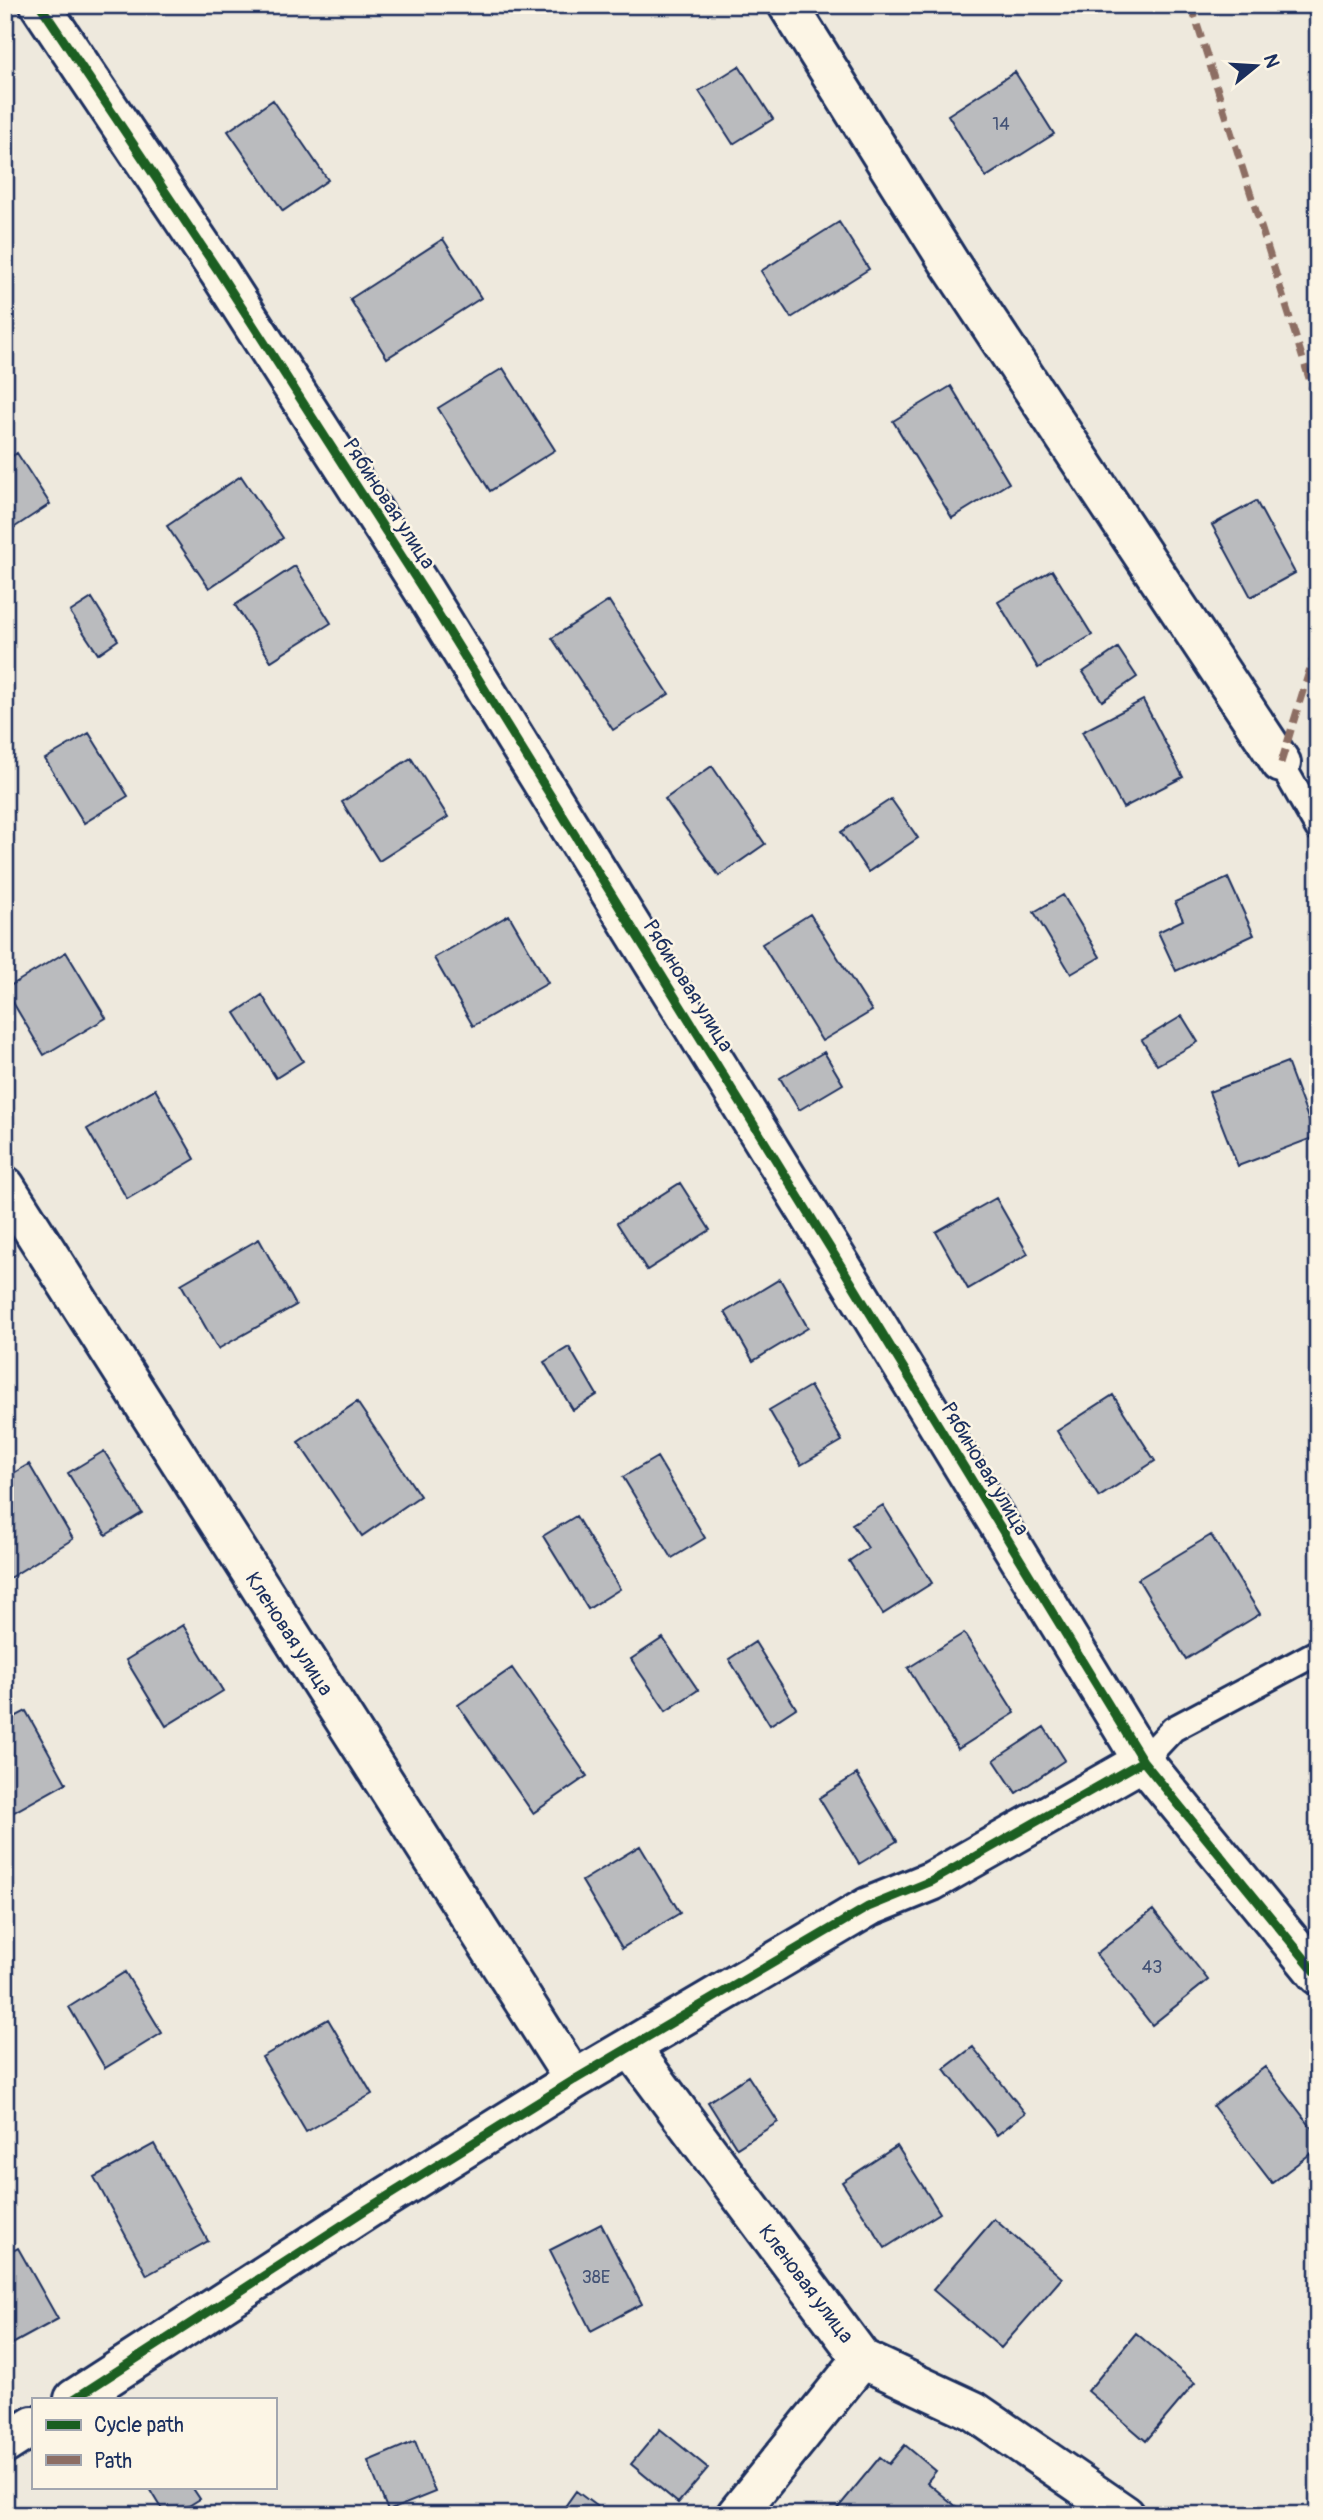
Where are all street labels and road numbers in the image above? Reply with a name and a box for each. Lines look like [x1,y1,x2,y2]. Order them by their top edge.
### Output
street label: Рябиновая улица [337,434,441,574]
street label: Рябиновая улица [637,915,739,1057]
street label: Рябиновая улица [935,1398,1035,1540]
street label: Кленовая улица [239,1567,339,1701]
street label: Кленовая улица [752,2219,860,2349]

